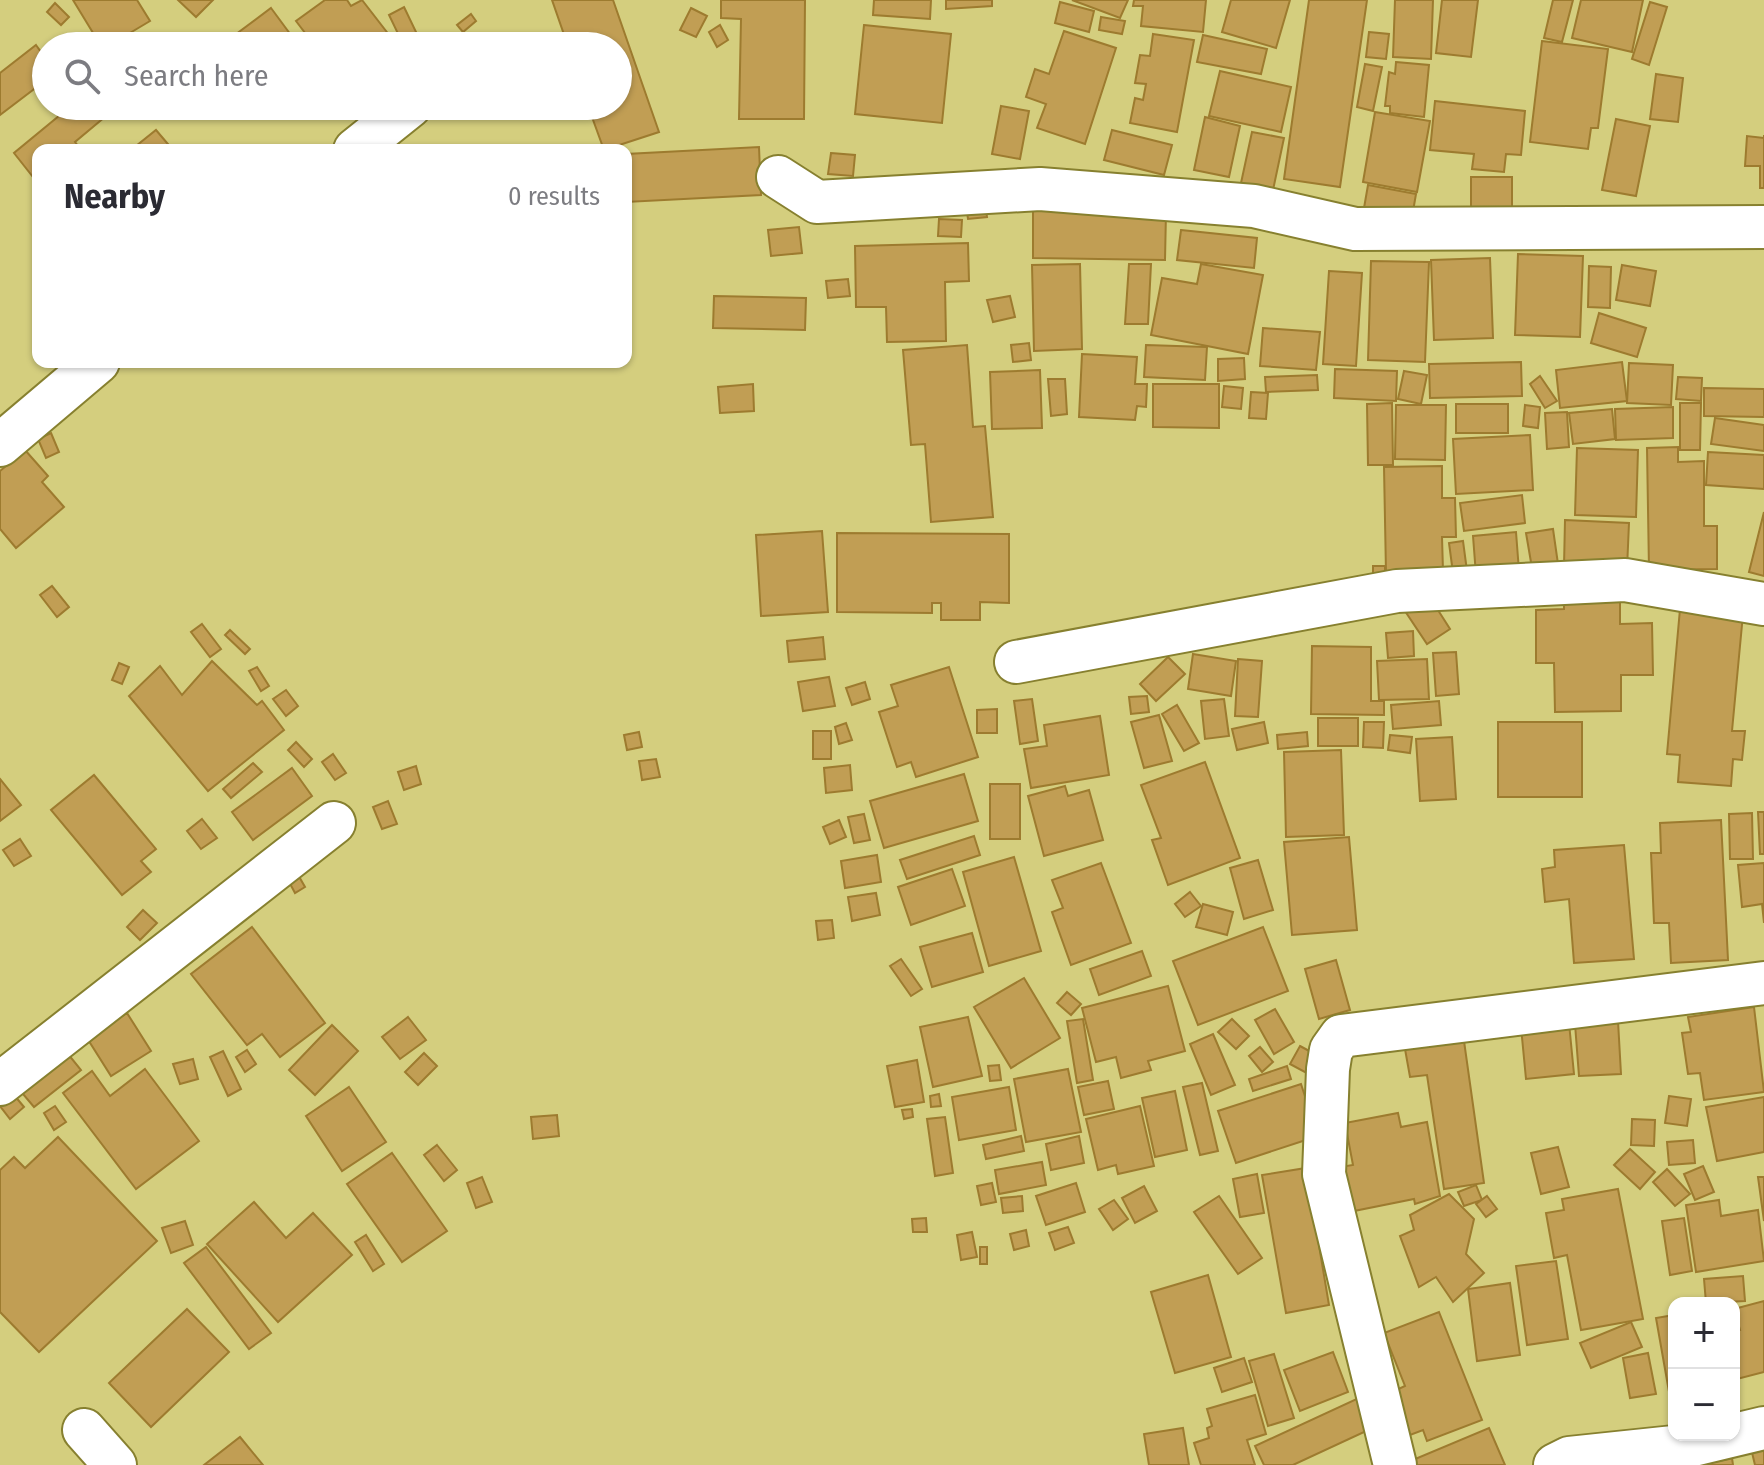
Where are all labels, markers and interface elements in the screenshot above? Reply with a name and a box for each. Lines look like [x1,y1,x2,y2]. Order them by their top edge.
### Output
search box [32,32,632,120]
icon: search [60,54,104,98]
text: Search here [124,58,269,94]
text: Nearby [64,176,165,217]
text: 0 results [508,181,600,212]
map controls [1668,1297,1740,1441]
button: + [1668,1297,1740,1369]
button: − [1668,1369,1740,1441]

